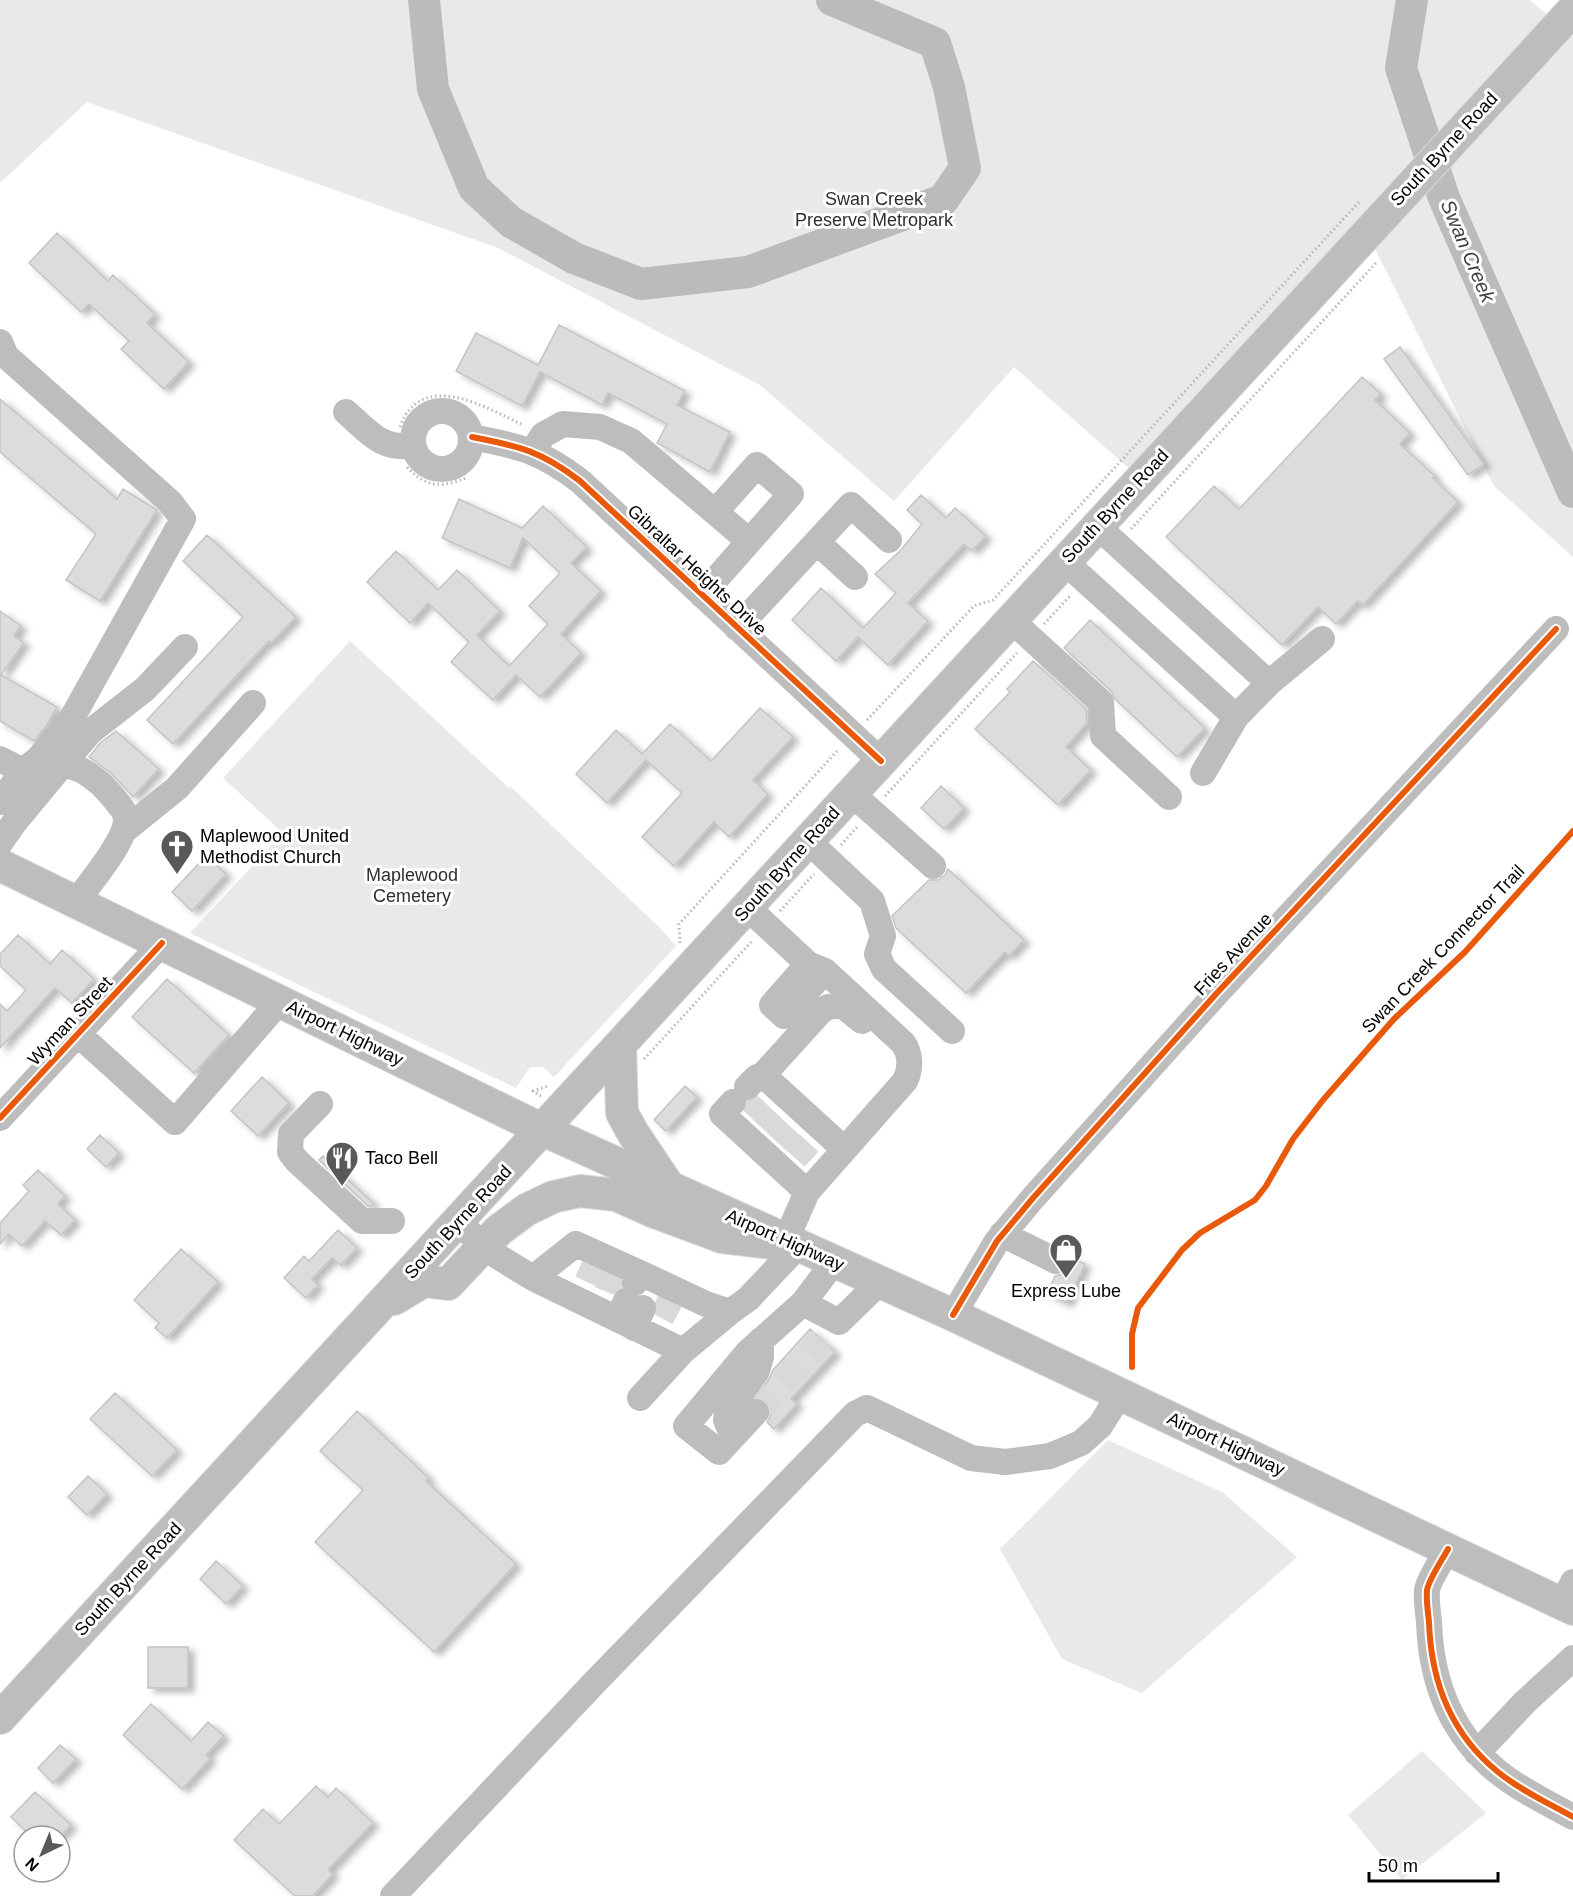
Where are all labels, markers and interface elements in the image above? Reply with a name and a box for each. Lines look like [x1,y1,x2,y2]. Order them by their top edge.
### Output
street label: South Byrne Road [1387,88,1501,210]
park label: Swan Creek Preserve Metropark [795,189,954,230]
water label: Swan Creek [1437,197,1500,306]
street label: South Byrne Road [1058,445,1172,567]
street label: Gibraltar Heights Drive [624,501,770,639]
street label: South Byrne Road [730,803,844,925]
place label: Maplewood United Methodist Church [200,826,349,867]
church icon: Maplewood United Methodist Church [159,828,195,875]
street label: Swan Creek Connector Trail [1358,861,1528,1037]
park label: Maplewood Cemetery [366,865,458,906]
street label: Fries Avenue [1190,909,1276,999]
street label: Wyman Street [24,973,116,1069]
street label: Airport Highway [284,996,406,1070]
restaurant icon: Taco Bell [324,1140,360,1187]
place label: Taco Bell [365,1148,438,1168]
street label: South Byrne Road [401,1161,515,1283]
street label: Airport Highway [723,1205,847,1275]
shop icon: Express Lube [1048,1232,1084,1279]
place label: Express Lube [1011,1281,1121,1301]
street label: Airport Highway [1164,1408,1288,1480]
street label: South Byrne Road [71,1518,185,1640]
north arrow [12,1824,72,1884]
scale bar [1369,1845,1498,1883]
text: N [22,1854,42,1875]
text: 50 m [1378,1856,1418,1876]

